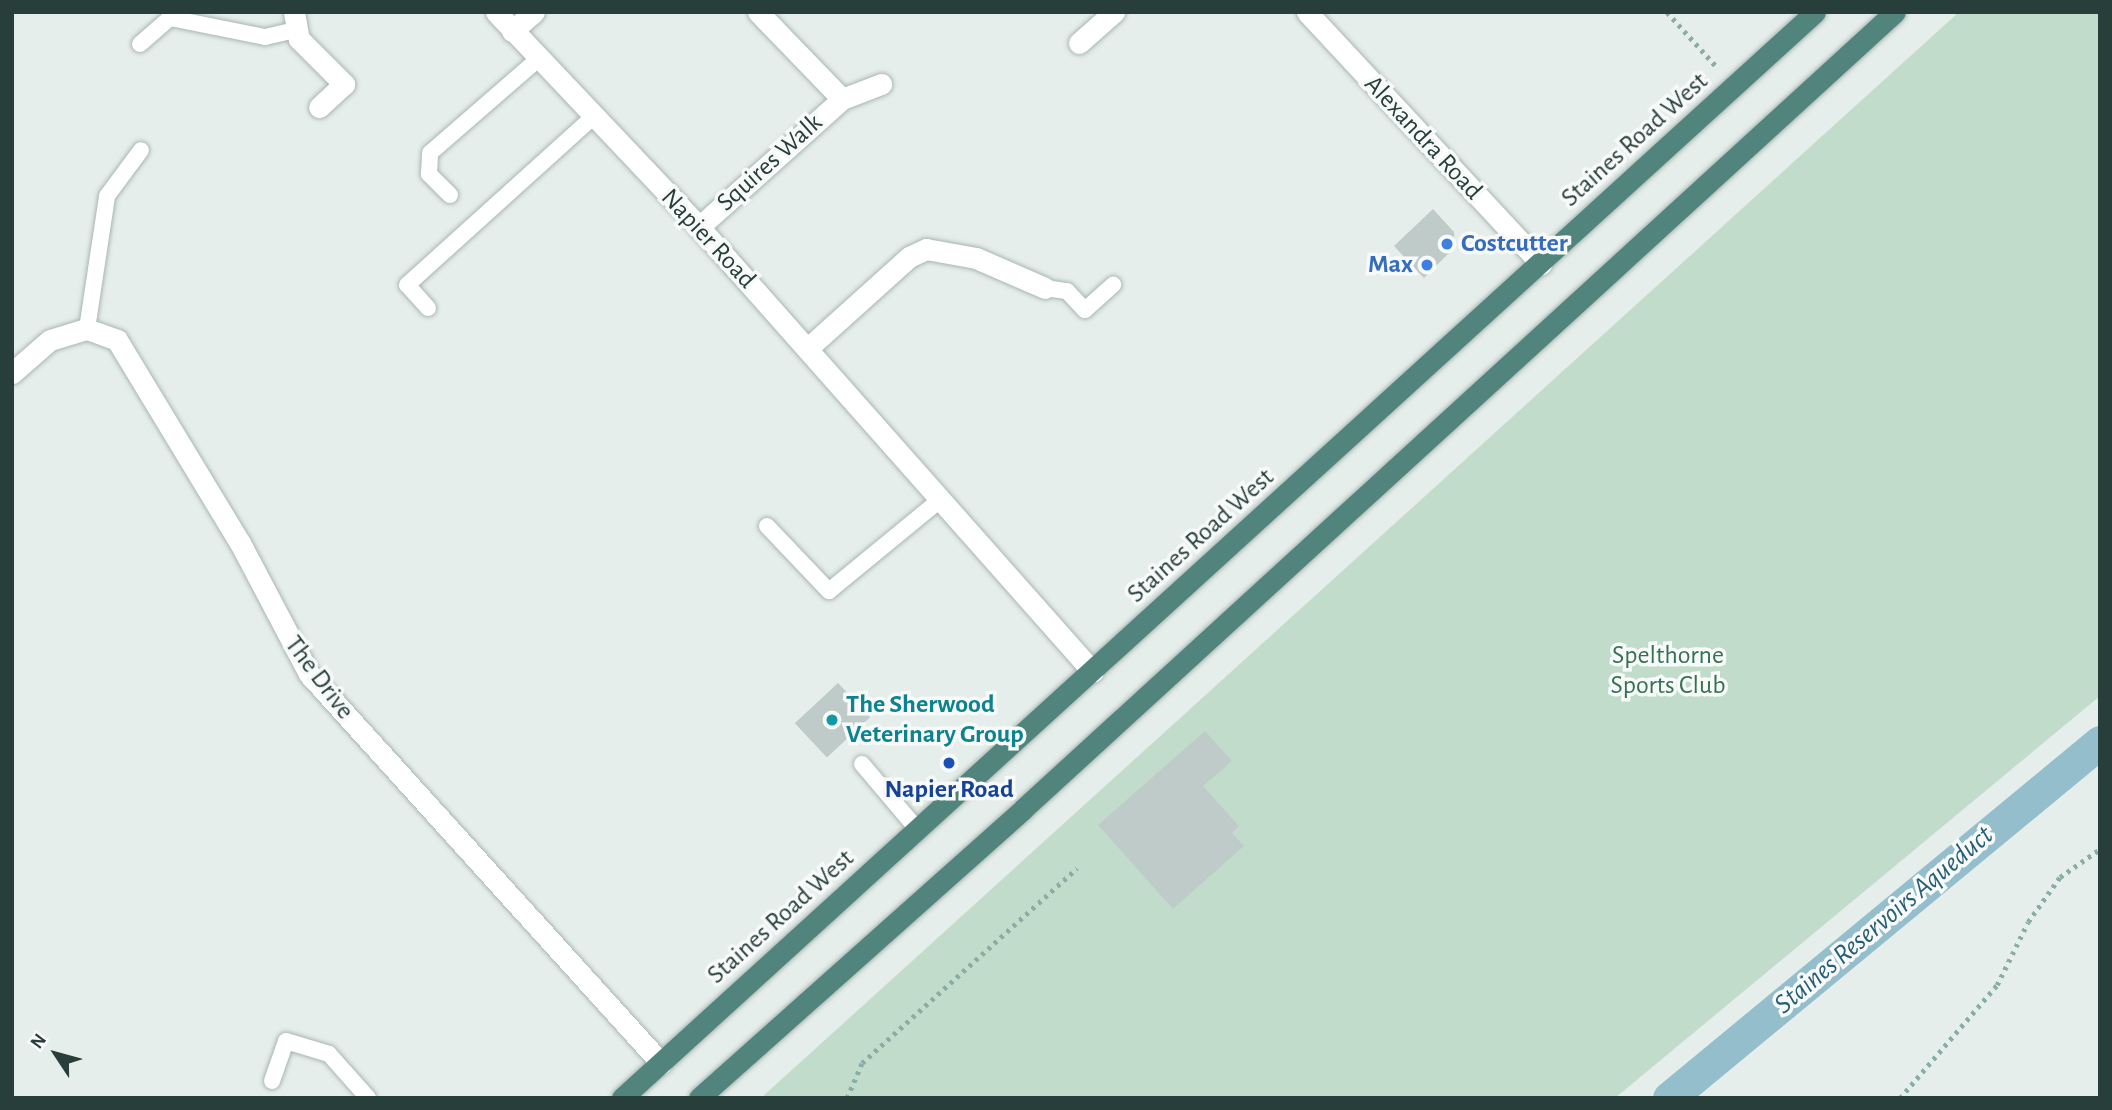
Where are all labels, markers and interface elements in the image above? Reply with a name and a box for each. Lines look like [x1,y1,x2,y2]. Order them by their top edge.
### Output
street label: Staines Road West [1555,66,1715,214]
street label: Alexandra Road [1357,69,1489,207]
street label: Squires Walk [711,108,829,218]
street label: Napier Road [654,183,762,295]
place label: Costcutter [1461,228,1568,260]
marker: Costcutter [1439,236,1455,252]
place label: Max [1368,249,1413,281]
marker: Max [1419,257,1435,273]
street label: Staines Road West [1121,462,1281,610]
street label: The Drive [278,630,360,726]
park label: Spelthorne Sports Club [1610,640,1726,702]
place label: The Sherwood Veterinary Group [846,689,1024,750]
marker: The Sherwood Veterinary Group [824,712,840,728]
marker: Napier Road [941,755,957,771]
place label: Napier Road [884,774,1014,806]
water label: Staines Reservoirs Aqueduct [1768,819,2000,1021]
street label: Staines Road West [701,843,861,991]
north arrow [21,1019,91,1089]
text: N [27,1030,50,1052]

